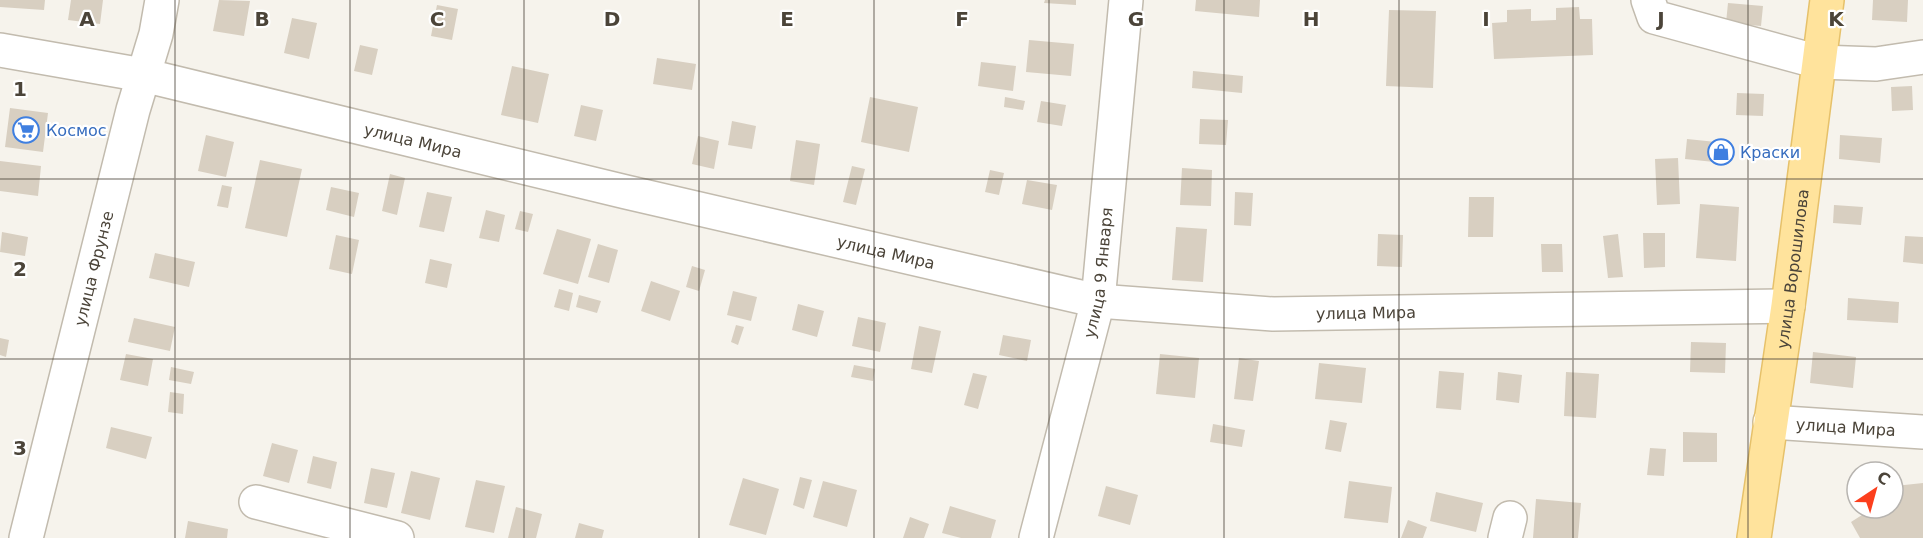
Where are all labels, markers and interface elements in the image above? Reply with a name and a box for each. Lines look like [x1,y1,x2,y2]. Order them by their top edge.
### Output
text: A [79,7,95,31]
text: B [254,7,270,31]
text: C [430,7,444,31]
text: D [604,7,620,31]
text: E [780,7,794,31]
text: F [955,7,969,31]
text: G [1128,7,1144,31]
text: H [1303,7,1319,31]
text: I [1482,7,1490,31]
text: J [1655,7,1665,31]
text: K [1828,7,1845,31]
text: 1 [13,77,27,101]
supermarket icon: Космос [11,115,41,145]
street label: улица Мира [362,119,464,161]
place label: Космос [46,121,107,140]
shop icon: Краски [1706,137,1736,167]
place label: Краски [1740,143,1800,162]
street label: улица Ворошилова [1772,188,1812,350]
street label: улица 9 Января [1079,207,1116,340]
street label: улица Фрунзе [70,209,117,328]
street label: улица Мира [835,232,937,273]
text: 2 [13,257,27,281]
street label: улица Мира [1316,302,1416,323]
street label: улица Мира [1795,414,1896,440]
text: 3 [13,436,27,460]
north arrow [1845,460,1905,520]
text: С [1873,467,1894,489]

